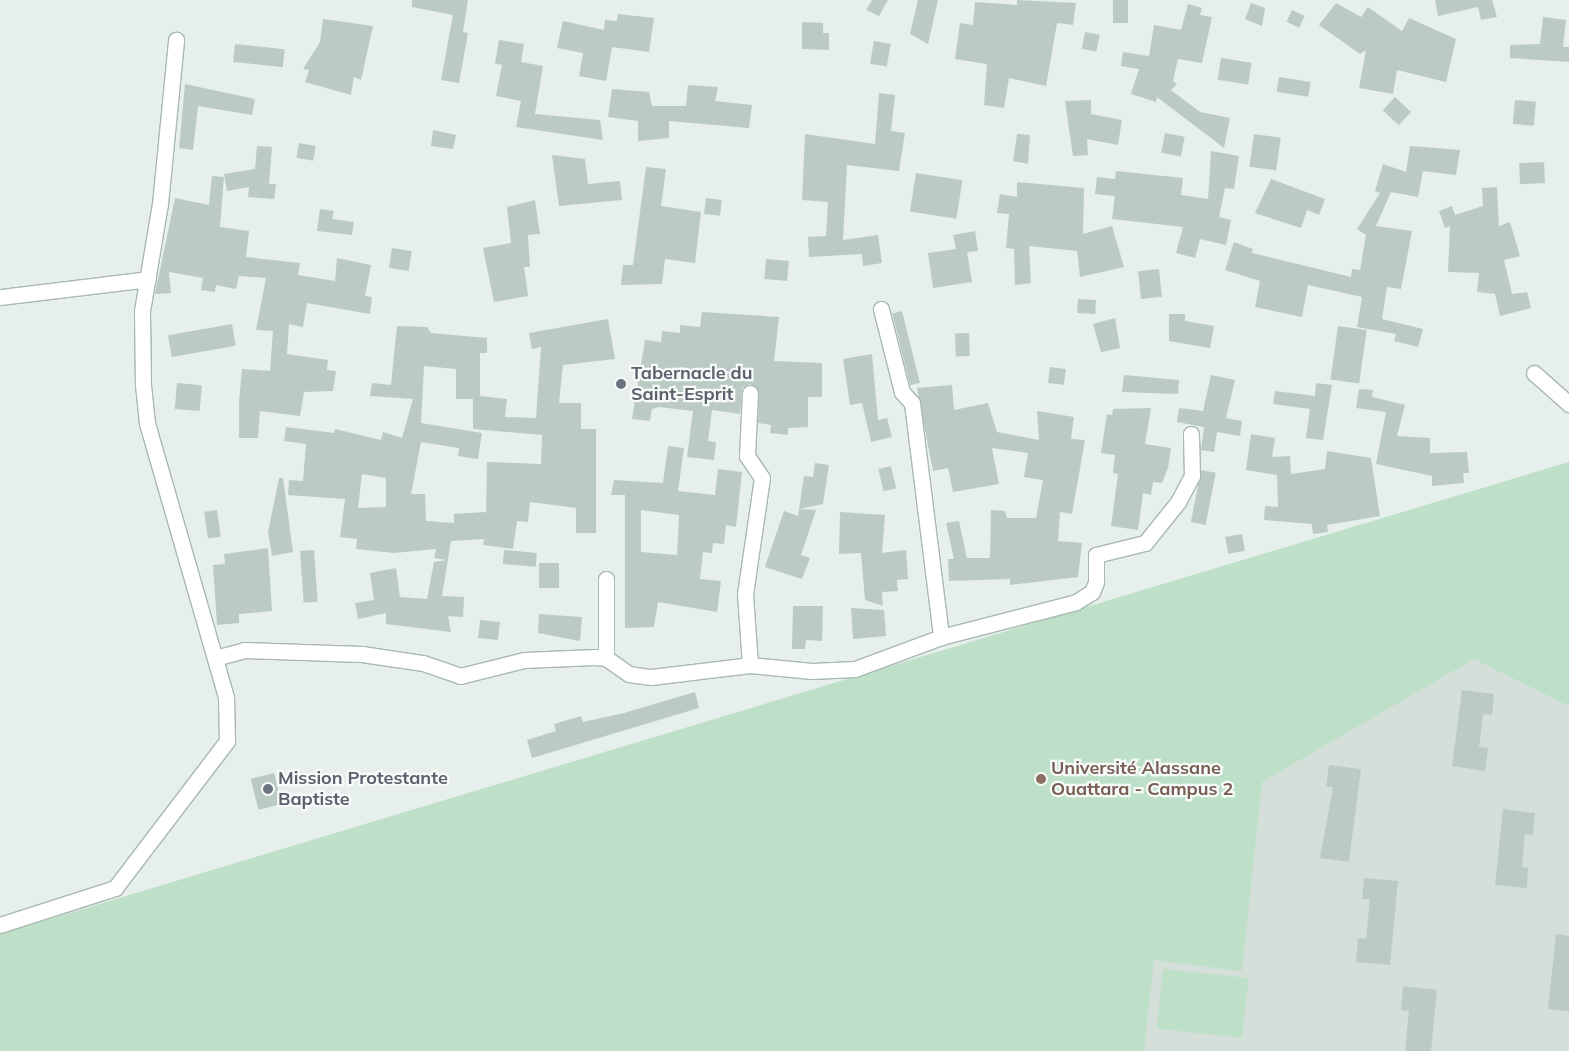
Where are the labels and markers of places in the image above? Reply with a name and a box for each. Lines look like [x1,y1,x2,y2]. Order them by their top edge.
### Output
place label: Tabernacle du Saint-Esprit [631,363,752,406]
marker: Tabernacle du Saint-Esprit [615,378,627,390]
place label: Université Alassane Ouattara - Campus 2 [1051,758,1233,801]
place label: Mission Protestante Baptiste [278,768,448,811]
marker: Université Alassane Ouattara - Campus 2 [1035,773,1047,785]
marker: Mission Protestante Baptiste [262,783,274,795]

